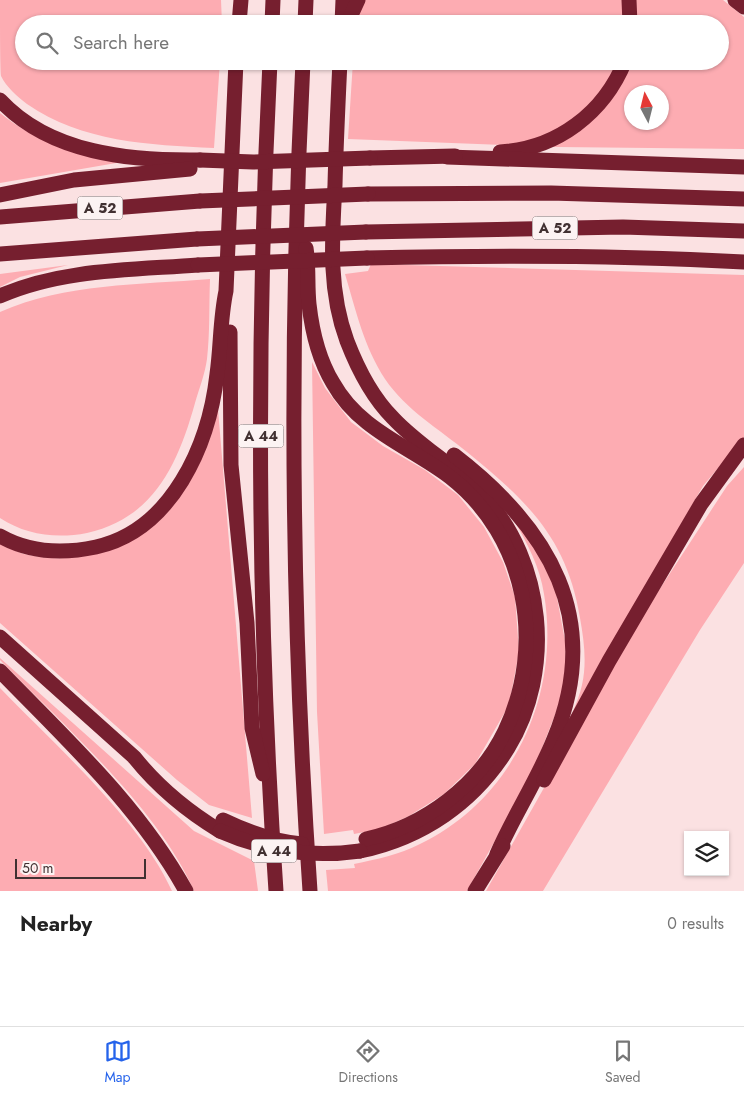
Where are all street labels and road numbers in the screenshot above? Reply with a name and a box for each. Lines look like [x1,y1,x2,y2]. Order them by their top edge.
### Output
road number: A 52 [78,197,122,220]
road number: A 52 [532,217,578,240]
road number: A 44 [238,424,284,448]
road number: A 44 [252,839,296,862]

